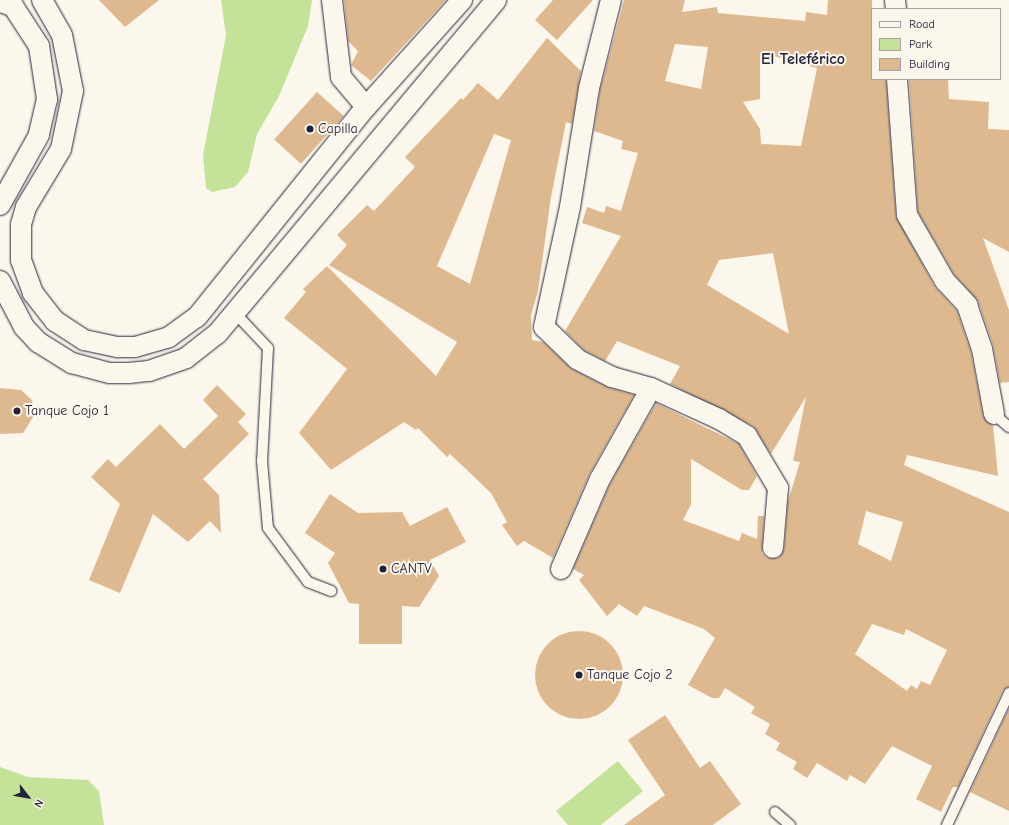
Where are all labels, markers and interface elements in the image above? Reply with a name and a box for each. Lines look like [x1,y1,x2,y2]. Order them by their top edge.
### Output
legend [871,8,1001,80]
text: Road [909,17,935,31]
text: Park [909,37,932,51]
district label: El Teleférico [761,49,845,69]
text: Building [909,57,950,71]
place label: Capilla [318,121,358,137]
marker: Capilla [305,124,315,134]
place label: Tanque Cojo 1 [25,403,109,419]
marker: Tanque Cojo 1 [12,406,22,416]
place label: CANTV [391,561,432,577]
marker: CANTV [378,564,388,574]
place label: Tanque Cojo 2 [587,667,673,683]
marker: Tanque Cojo 2 [574,670,584,680]
north arrow [8,777,48,817]
text: N [31,797,46,810]

